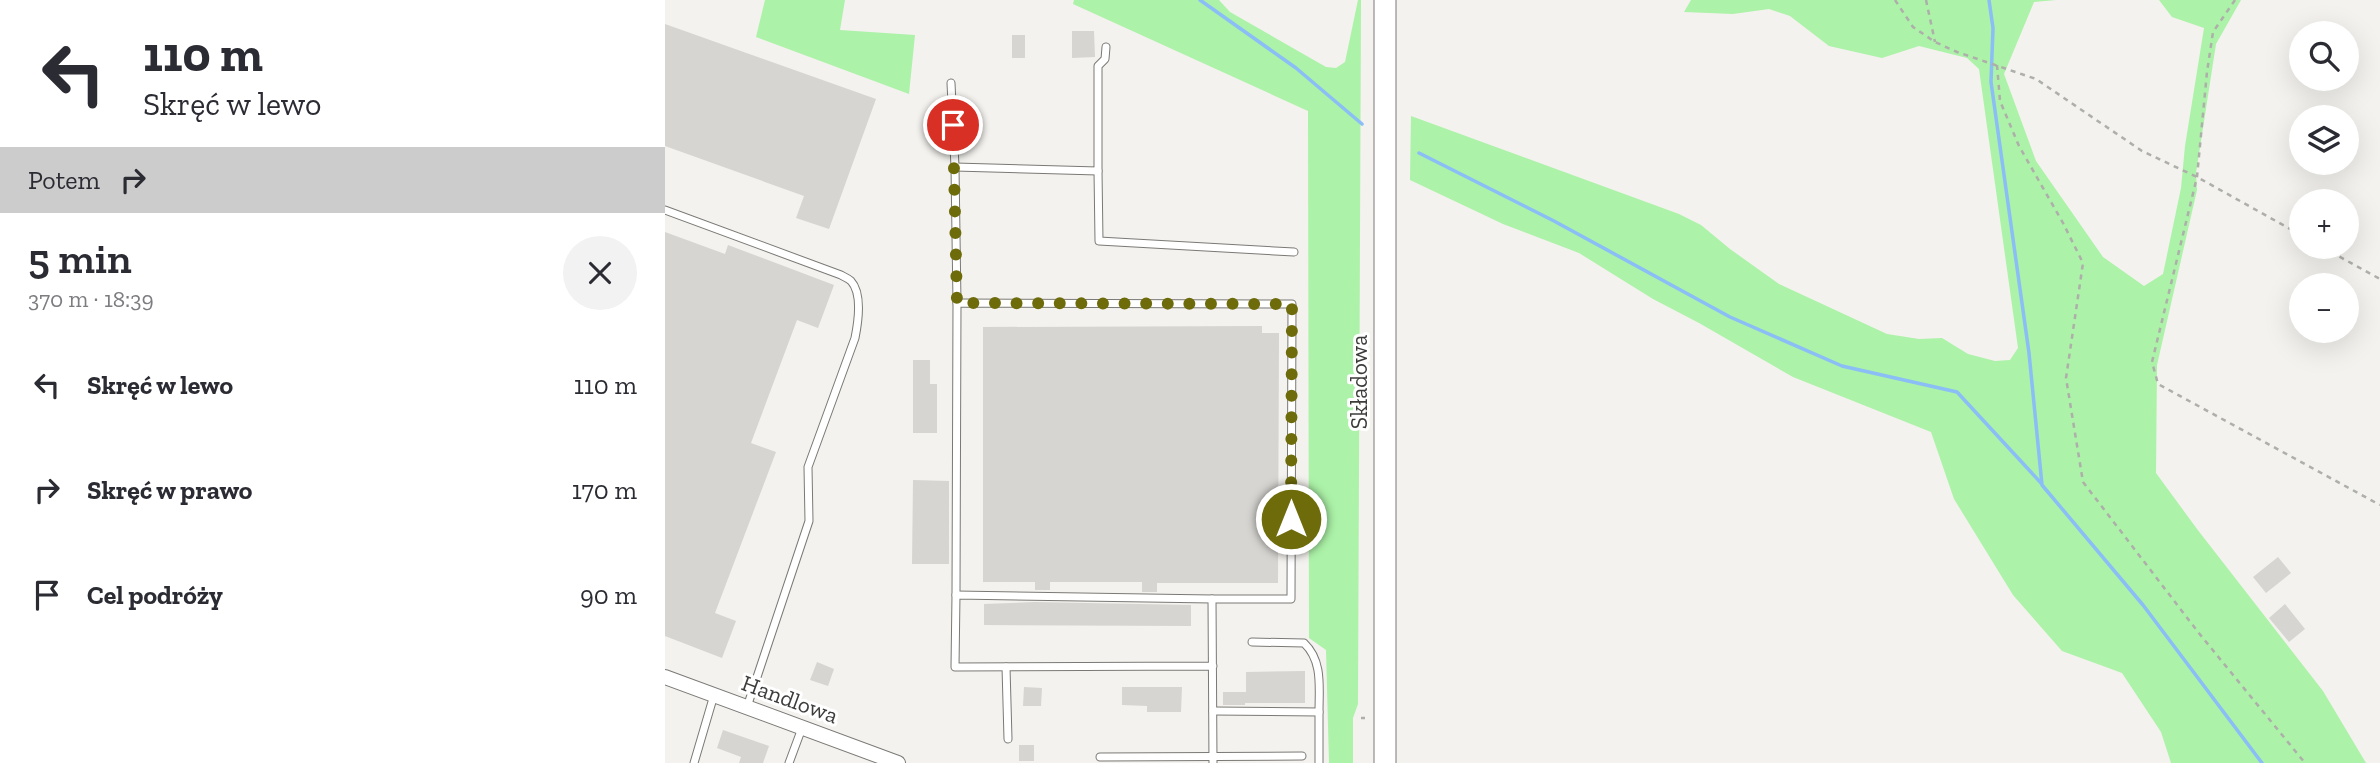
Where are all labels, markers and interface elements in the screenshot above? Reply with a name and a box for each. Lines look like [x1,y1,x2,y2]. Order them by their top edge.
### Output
map controls [2289,21,2359,343]
button: search [2289,21,2359,91]
text: 110 m [143,25,263,84]
icon: left [28,28,119,119]
text: Skręć w lewo [143,85,321,123]
pin [923,95,983,155]
button: layers [2289,105,2359,175]
icon: arrive [934,106,972,144]
icon: right [114,161,152,199]
text: Potem [28,164,100,196]
button: + [2289,189,2359,259]
text: 5 min [28,233,132,284]
button: close [563,236,637,310]
button: − [2289,273,2359,343]
text: 370 m · 18:39 [28,285,154,313]
street label: Składowa [1345,335,1373,429]
icon: left [28,366,66,404]
text: Skręć w lewo [87,369,233,401]
text: 110 m [574,369,637,401]
icon: right [28,471,66,509]
text: Skręć w prawo [87,474,252,506]
text: 170 m [572,474,637,506]
position arrow [1254,482,1328,556]
icon: arrive [28,576,66,614]
text: Cel podróży [87,579,223,611]
text: 90 m [580,579,637,611]
street label: Handlowa [738,669,842,729]

